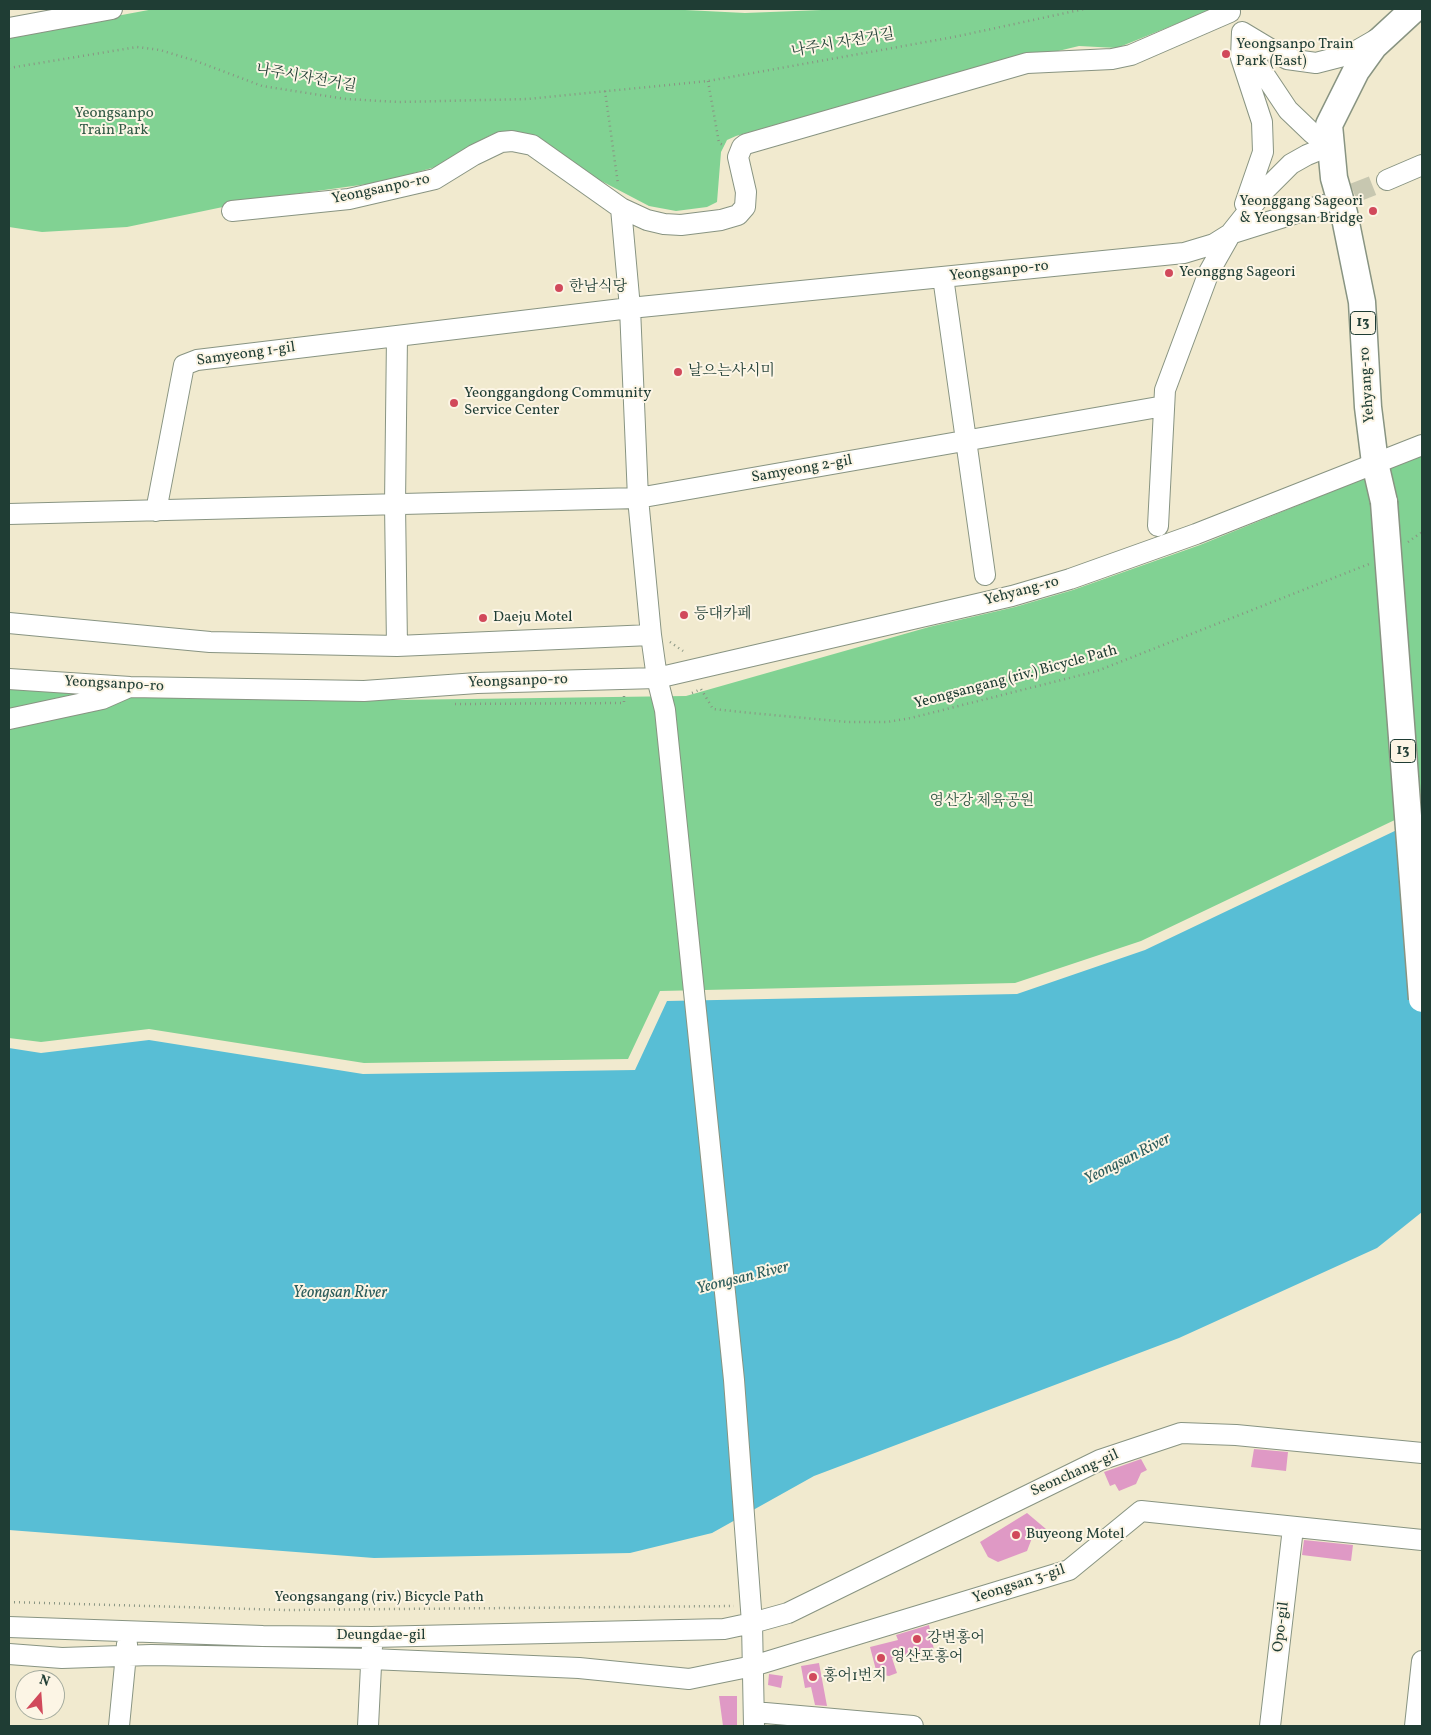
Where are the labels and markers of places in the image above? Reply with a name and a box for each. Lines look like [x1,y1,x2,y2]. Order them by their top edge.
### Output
place label: Yeongsanpo Train Park (East) [1236,36,1354,71]
marker: Yeongsanpo Train Park (East) [1220,48,1232,60]
place label: Yeonggang Sageori & Yeongsan Bridge [1239,193,1363,228]
marker: Yeonggang Sageori & Yeongsan Bridge [1367,205,1379,217]
place label: Yeonggng Sageori [1179,264,1295,282]
marker: Yeonggng Sageori [1163,267,1175,279]
place label: 한남식당 [569,279,627,297]
marker: 한남식당 [553,282,565,294]
place label: 날으는사시미 [688,363,775,381]
marker: 날으는사시미 [672,366,684,378]
place label: Yeonggangdong Community Service Center [464,385,651,420]
marker: Yeonggangdong Community Service Center [448,397,460,409]
place label: 등대카페 [694,606,752,624]
place label: Daeju Motel [493,609,573,627]
marker: 등대카페 [678,609,690,621]
marker: Daeju Motel [477,612,489,624]
place label: Buyeong Motel [1026,1526,1124,1544]
marker: Buyeong Motel [1010,1529,1022,1541]
place label: 강변홍어 [927,1630,985,1648]
marker: 강변홍어 [911,1633,923,1645]
place label: 영산포홍어 [891,1649,963,1667]
marker: 영산포홍어 [875,1652,887,1664]
place label: 홍어1번지 [823,1668,887,1686]
marker: 홍어1번지 [807,1671,819,1683]

